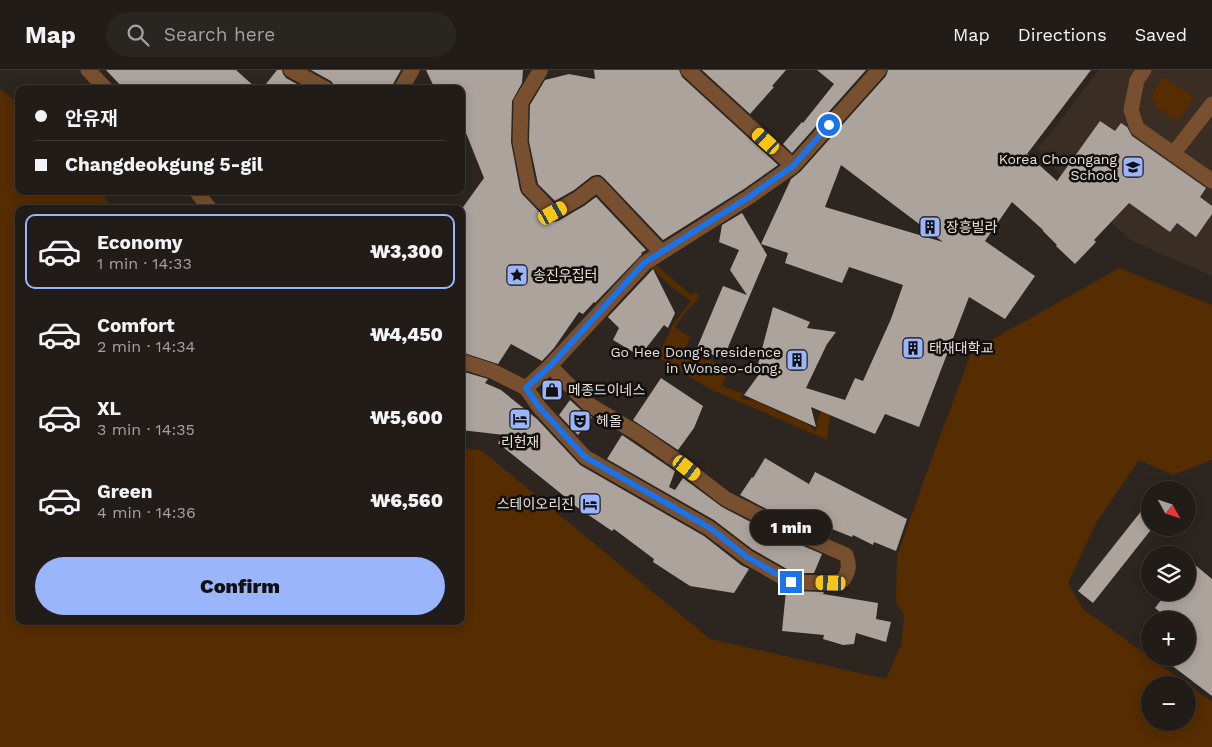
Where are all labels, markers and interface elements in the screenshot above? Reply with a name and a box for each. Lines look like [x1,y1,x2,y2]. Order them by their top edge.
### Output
search box [106,12,456,57]
text: Map [25,21,76,49]
icon: search [124,21,152,49]
text: Search here [164,23,275,46]
text: Map [953,24,990,45]
text: Directions [1018,24,1107,45]
text: Saved [1135,24,1187,45]
text: 안유재 [65,107,117,130]
route start [818,114,840,136]
car [749,125,782,157]
place label: Korea Choongang School [999,151,1118,183]
text: Changdeokgung 5-gil [65,153,263,176]
school or university icon: Korea Choongang School [1121,155,1145,179]
car [536,199,569,227]
building icon: 장흥빌라 [918,215,942,239]
place label: 장흥빌라 [946,219,998,235]
icon: car [37,229,82,274]
text: Economy [97,231,182,254]
text: ₩3,300 [370,240,443,263]
text: 1 min · 14:33 [97,254,192,273]
place icon: 송진우집터 [505,263,529,287]
place label: 송진우집터 [533,267,597,283]
icon: car [37,312,82,357]
text: Comfort [97,314,175,337]
text: ₩4,450 [370,323,443,346]
building icon: 태재대학교 [901,336,925,360]
text: 2 min · 14:34 [97,337,195,356]
place label: 태재대학교 [929,340,994,356]
place label: Go Hee Dong's residence in Wonseo-dong. [610,344,781,376]
building icon: Go Hee Dong's residence in Wonseo-dong. [785,348,809,372]
shop icon: 메종드이네스 [540,378,564,402]
place label: 메종드이네스 [568,382,645,398]
icon: car [37,395,82,440]
text: XL [97,397,121,420]
text: ₩5,600 [370,406,443,429]
hotel icon: 리헌재 [508,407,532,431]
theatre icon: 헤올 [568,409,592,433]
place label: 헤올 [596,413,622,429]
text: 3 min · 14:35 [97,420,195,439]
place label: 리헌재 [501,434,539,450]
car [670,453,703,483]
icon: car [37,478,82,523]
text: Green [97,480,153,503]
north arrow [1141,481,1196,536]
map controls [1141,481,1196,731]
text: ₩6,560 [370,489,443,512]
hotel icon: 스테이오리진 [578,492,602,516]
place label: 스테이오리진 [497,496,574,512]
text: 4 min · 14:36 [97,503,196,522]
callout: 1 min [750,510,832,544]
text: 1 min [770,518,812,537]
button: layers [1141,546,1196,601]
button: Confirm [35,557,445,615]
route end [780,571,802,593]
car [815,575,846,591]
button: + [1141,611,1196,666]
button: − [1141,676,1196,731]

